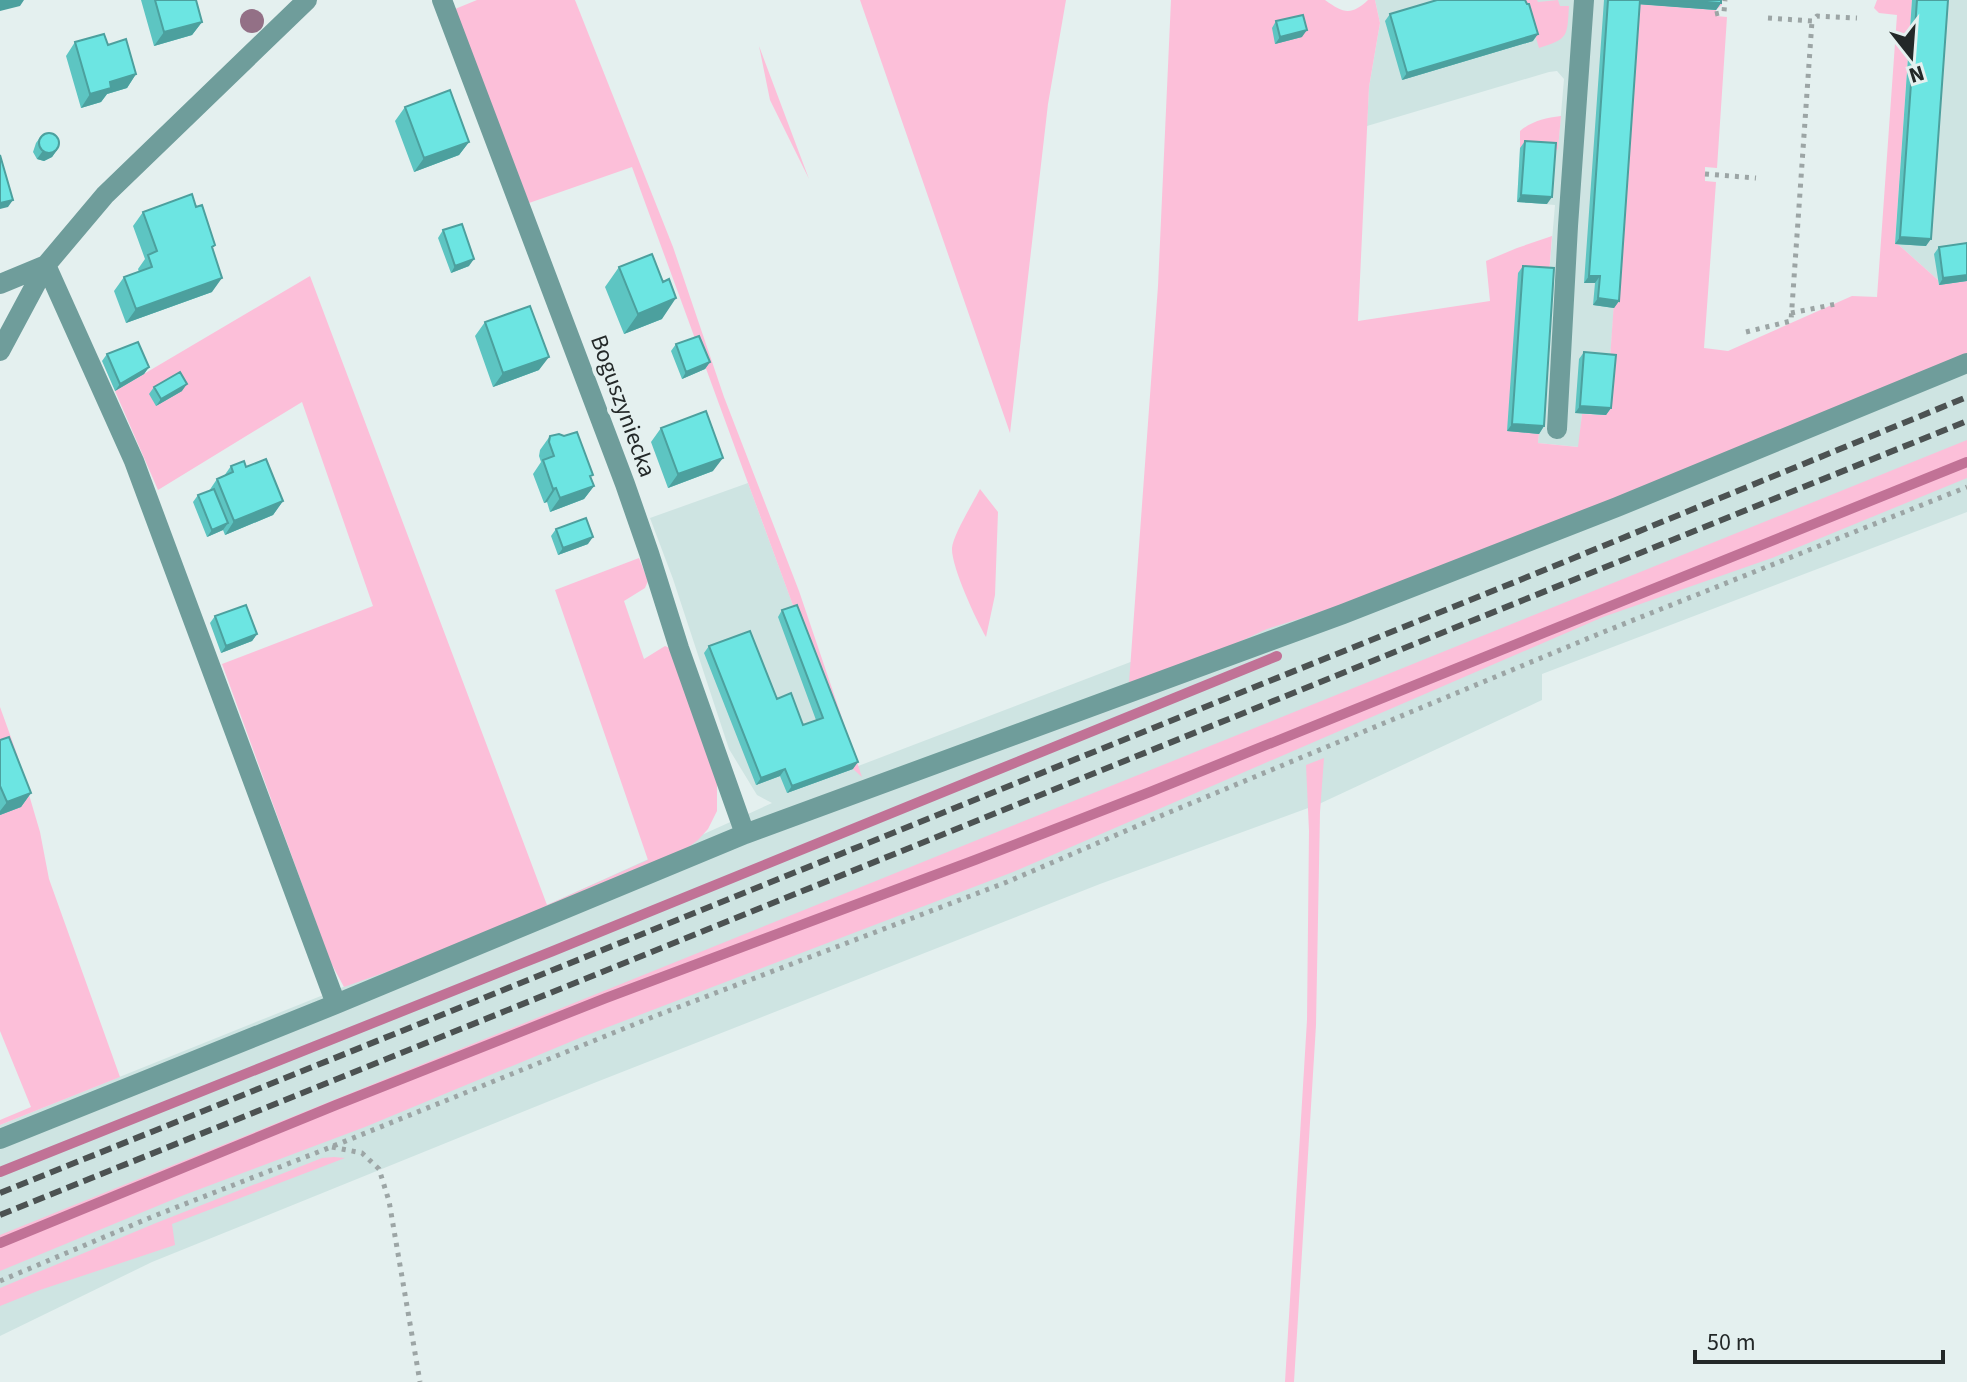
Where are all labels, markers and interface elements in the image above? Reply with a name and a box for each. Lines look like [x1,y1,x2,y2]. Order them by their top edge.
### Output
north arrow [1871,16,1951,96]
text: N [1905,57,1928,92]
street label: Boguszyniecka [581,330,665,482]
scale bar [1695,1314,1943,1364]
text: 50 m [1707,1325,1756,1360]

